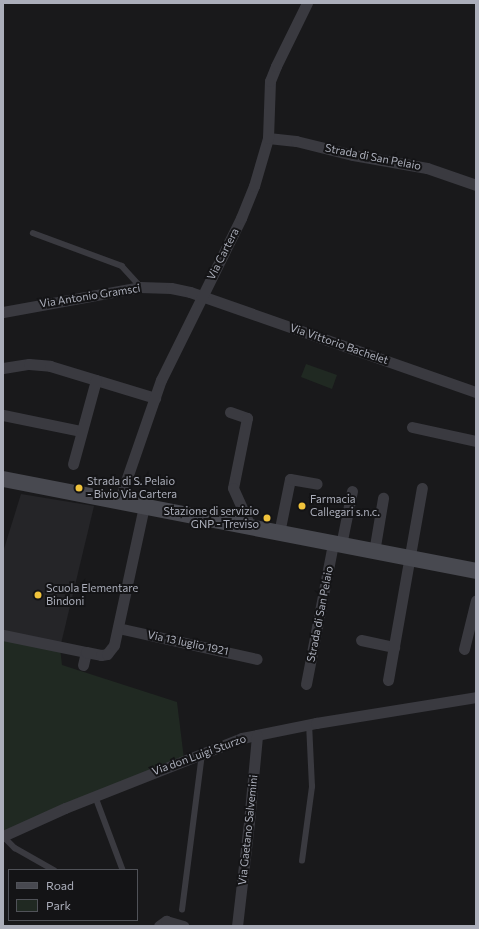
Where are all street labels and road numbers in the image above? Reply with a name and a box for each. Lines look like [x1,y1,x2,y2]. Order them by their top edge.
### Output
street label: Strada di San Pelaio [324,141,422,173]
street label: Via Cartera [204,226,242,282]
street label: Via Antonio Gramsci [39,282,141,310]
street label: Via Vittorio Bachelet [288,321,390,367]
street label: Strada di San Pelaio [304,565,336,663]
street label: Via 13 luglio 1921 [146,628,230,658]
street label: Via don Luigi Sturzo [150,732,248,778]
street label: Via Gaetano Salvemini [236,774,260,886]

